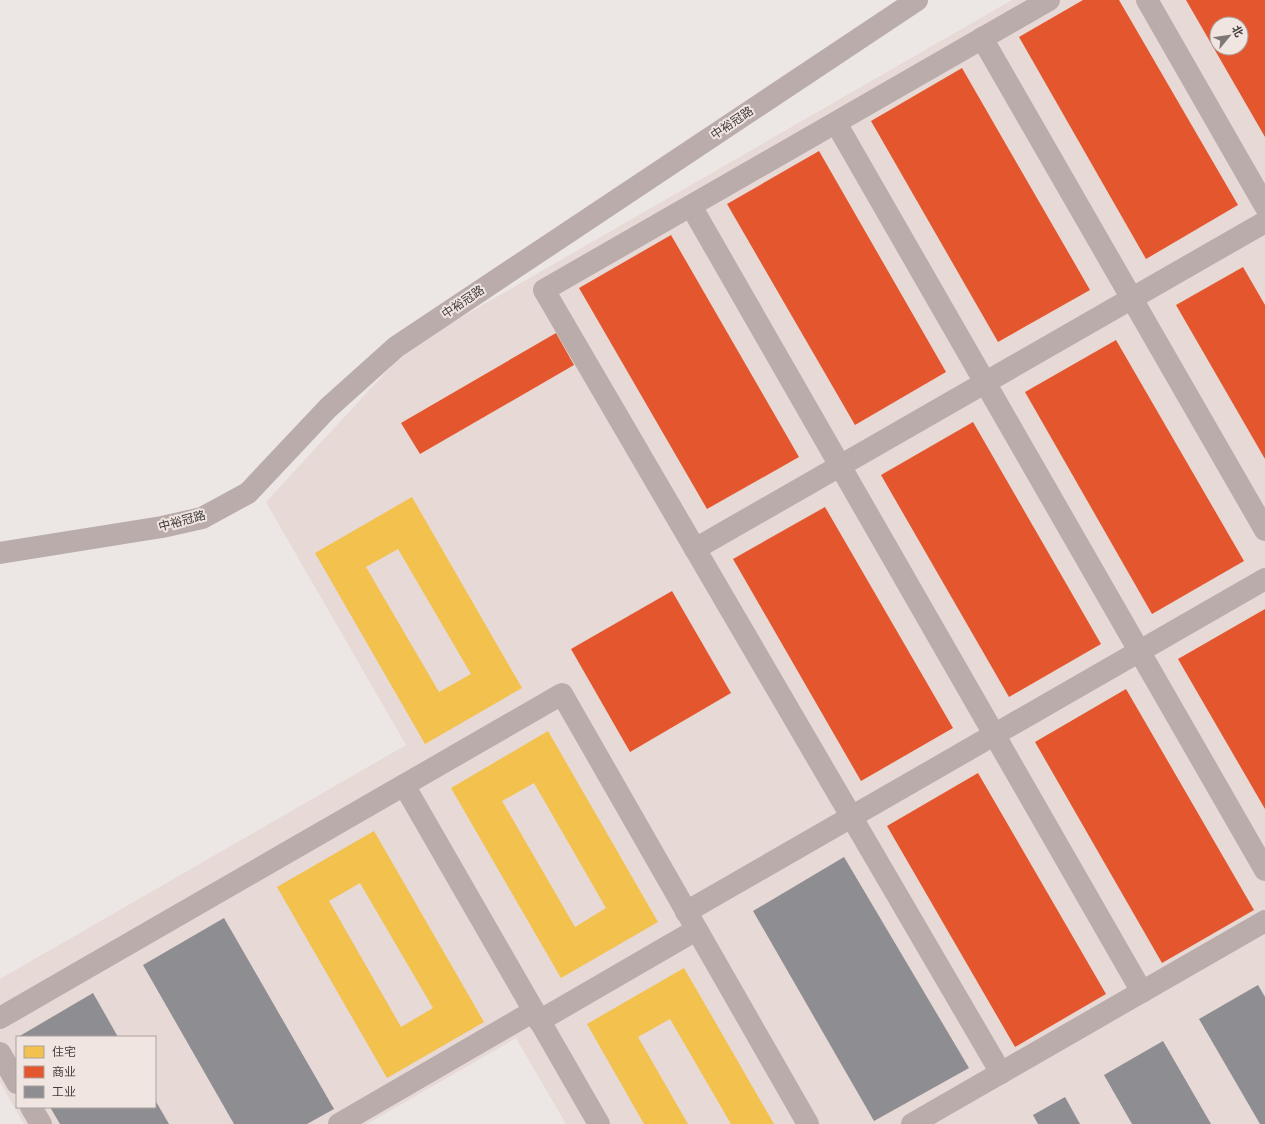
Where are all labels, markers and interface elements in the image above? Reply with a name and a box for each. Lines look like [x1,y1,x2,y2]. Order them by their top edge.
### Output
north arrow [1209,16,1249,56]
text: 北 [1229,23,1246,39]
street label: 中裕冠路 [708,104,756,142]
street label: 中裕冠路 [439,283,487,321]
street label: 中裕冠路 [157,508,207,534]
legend [16,1036,156,1108]
text: 住宅 [52,1045,76,1059]
text: 商业 [52,1065,76,1079]
text: 工业 [52,1085,76,1099]

